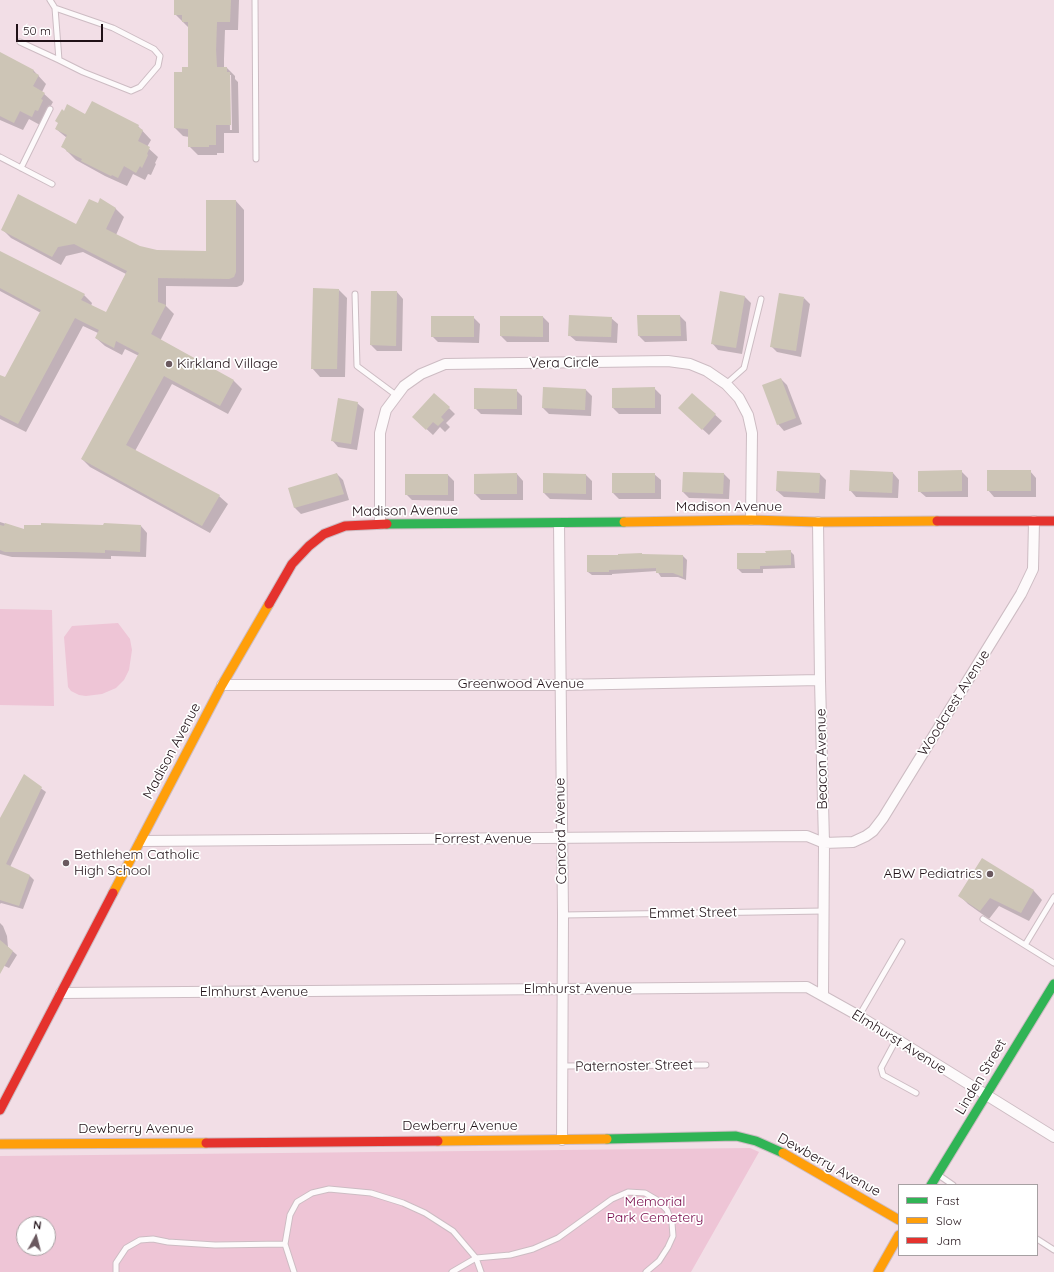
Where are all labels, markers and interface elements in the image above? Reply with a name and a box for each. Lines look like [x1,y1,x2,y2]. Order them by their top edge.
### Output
scale bar [18,16,105,42]
text: 50 m [23,23,51,38]
street label: Vera Circle [529,354,599,372]
place label: Kirkland Village [177,356,278,372]
marker: Kirkland Village [164,359,174,369]
street label: Madison Avenue [676,499,782,515]
street label: Madison Avenue [352,502,458,520]
street label: Woodcrest Avenue [915,647,993,759]
street label: Greenwood Avenue [458,676,584,692]
street label: Madison Avenue [140,700,204,802]
street label: Beacon Avenue [813,708,831,810]
street label: Concord Avenue [552,778,570,884]
street label: Forrest Avenue [434,831,532,847]
place label: Bethlehem Catholic High School [74,847,199,880]
marker: Bethlehem Catholic High School [61,858,71,868]
place label: ABW Pediatrics [884,866,982,882]
marker: ABW Pediatrics [985,869,995,879]
street label: Emmet Street [649,904,737,922]
street label: Elmhurst Avenue [524,981,632,997]
street label: Elmhurst Avenue [200,984,308,1000]
street label: Elmhurst Avenue [849,1006,949,1078]
street label: Linden Street [952,1036,1010,1118]
street label: Paternoster Street [575,1057,693,1075]
street label: Dewberry Avenue [402,1118,518,1134]
street label: Dewberry Avenue [78,1121,194,1137]
street label: Dewberry Avenue [774,1130,884,1200]
legend [898,1184,1038,1256]
text: Fast [936,1193,960,1208]
park label: Memorial Park Cemetery [606,1194,704,1226]
text: Slow [936,1213,962,1228]
north arrow [16,1216,56,1256]
text: N [32,1218,42,1233]
text: Jam [936,1233,961,1248]

